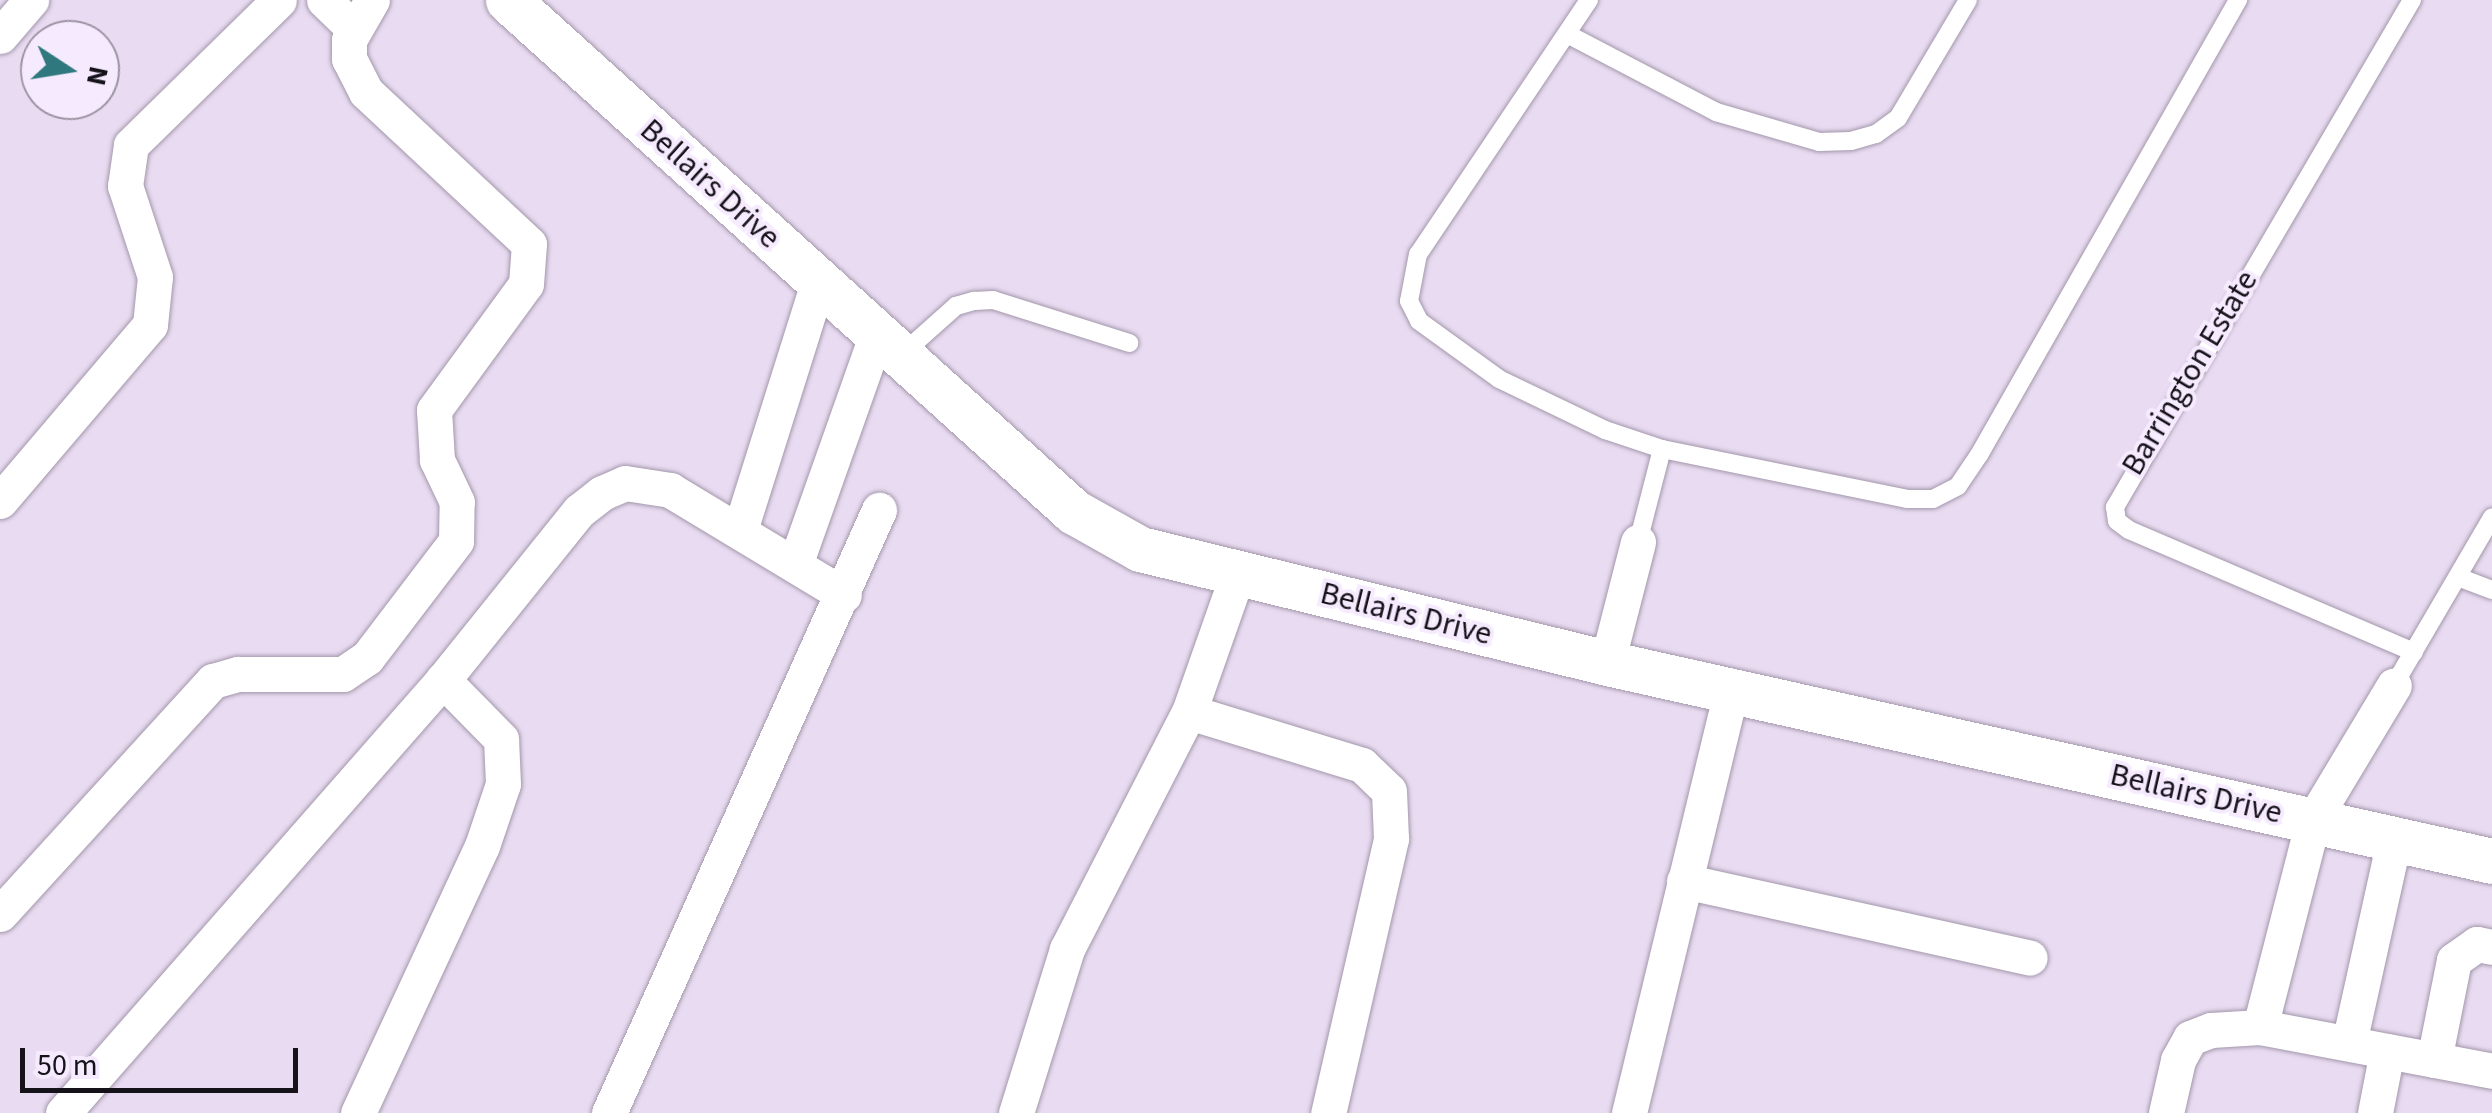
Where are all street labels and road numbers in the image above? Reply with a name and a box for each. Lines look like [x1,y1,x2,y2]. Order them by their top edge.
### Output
street label: Bellairs Drive [632,111,788,257]
street label: Barrington Estate [2114,264,2266,482]
street label: Bellairs Drive [1316,574,1496,654]
street label: Bellairs Drive [2106,756,2286,832]

